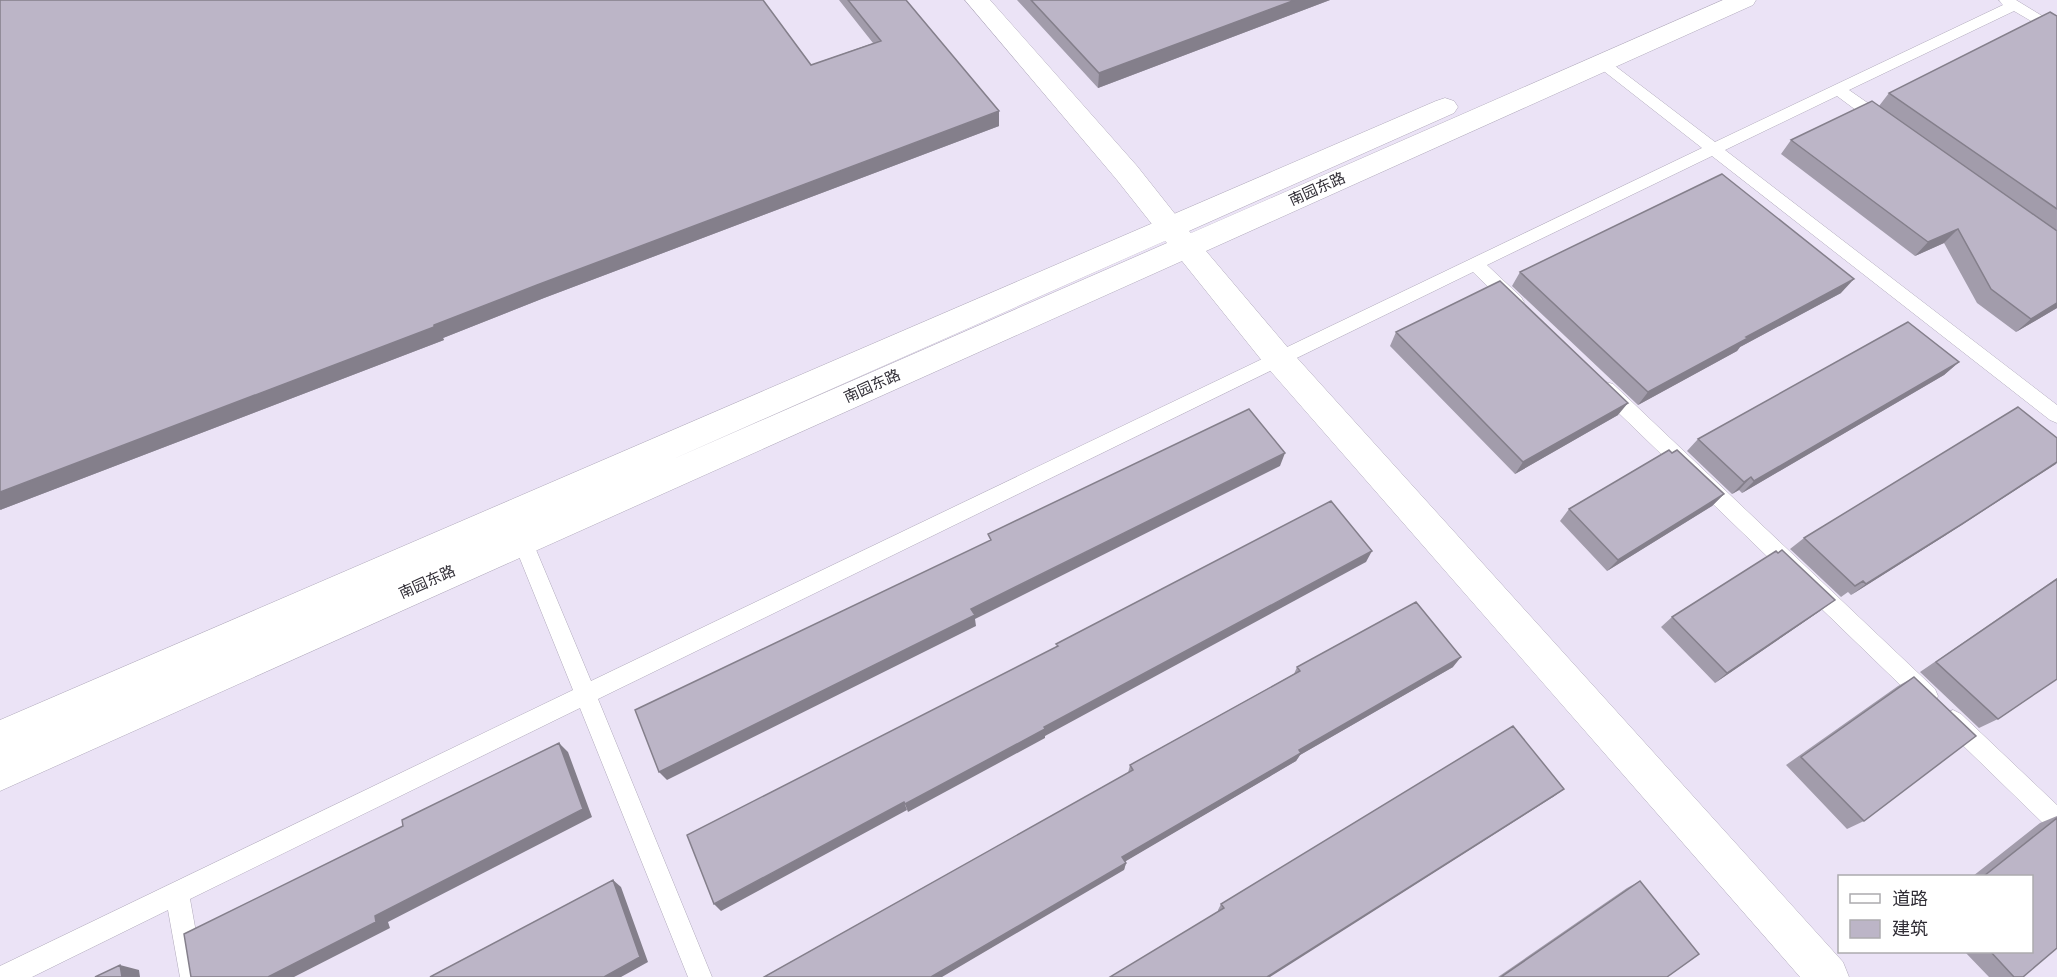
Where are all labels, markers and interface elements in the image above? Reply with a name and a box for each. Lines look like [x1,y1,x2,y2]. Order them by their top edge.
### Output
street label: 南园东路 [1286,169,1348,209]
street label: 南园东路 [841,366,903,406]
street label: 南园东路 [396,562,458,602]
legend [1838,875,2033,953]
text: 道路 [1892,888,1928,910]
text: 建筑 [1892,918,1928,940]

